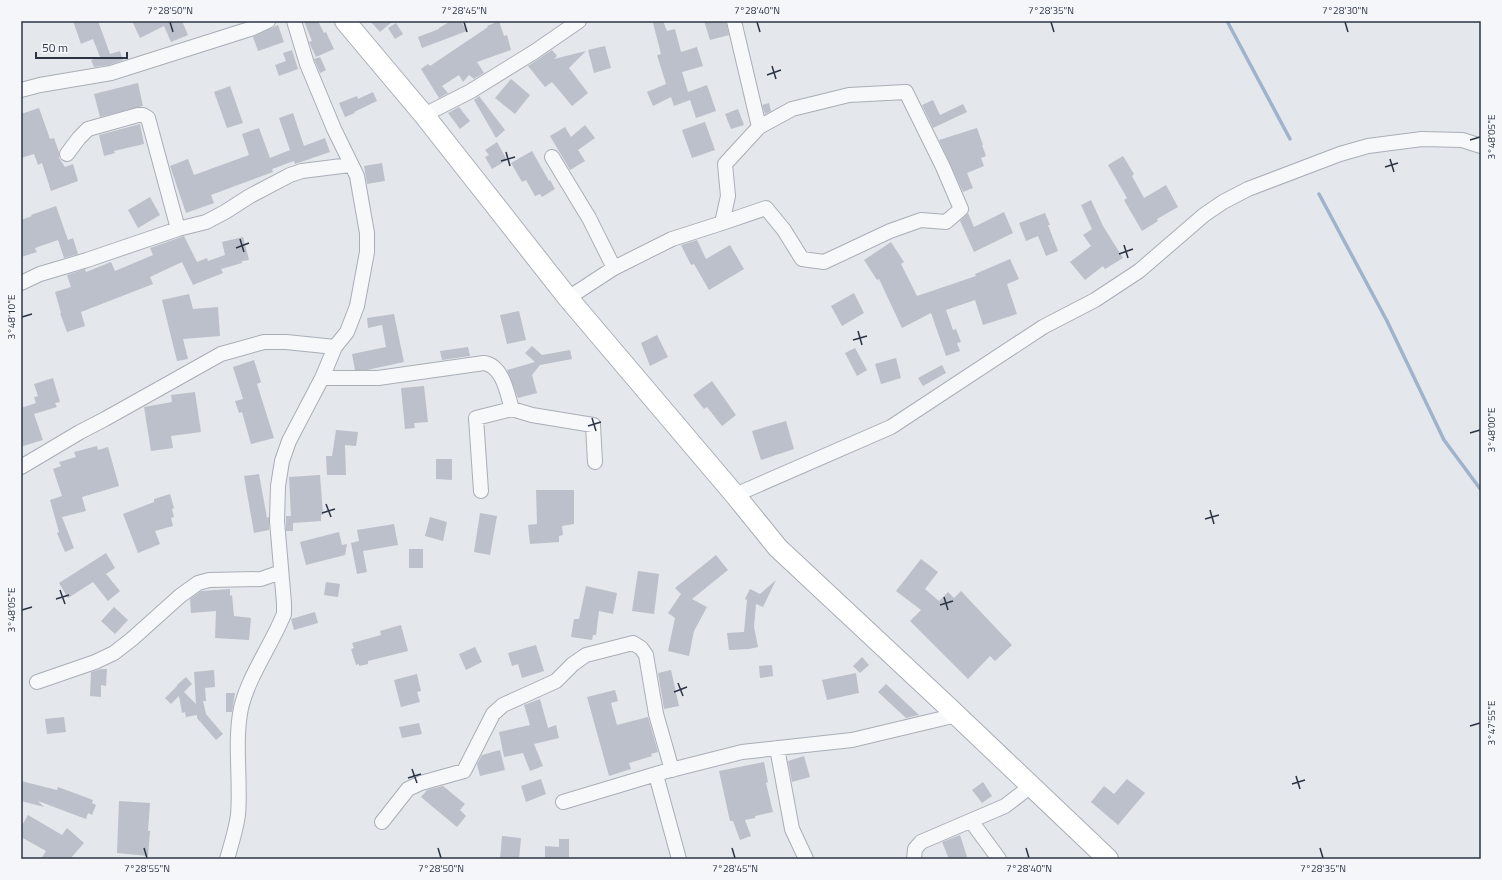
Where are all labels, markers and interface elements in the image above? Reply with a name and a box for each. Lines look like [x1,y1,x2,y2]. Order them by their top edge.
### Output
text: 7°28'50"N [147,3,193,18]
text: 7°28'45"N [441,3,487,18]
text: 7°28'40"N [734,3,780,18]
text: 7°28'35"N [1028,3,1074,18]
text: 7°28'30"N [1322,3,1368,18]
scale bar [36,34,127,60]
text: 50 m [42,38,68,57]
text: 3°48'05"E [1484,114,1499,159]
text: 3°48'10"E [4,294,19,339]
text: 3°48'00"E [1484,407,1499,452]
text: 3°48'05"E [4,587,19,632]
text: 3°47'55"E [1484,700,1499,745]
text: 7°28'55"N [124,861,170,876]
text: 7°28'50"N [418,861,464,876]
text: 7°28'45"N [712,861,758,876]
text: 7°28'40"N [1006,861,1052,876]
text: 7°28'35"N [1300,861,1346,876]

